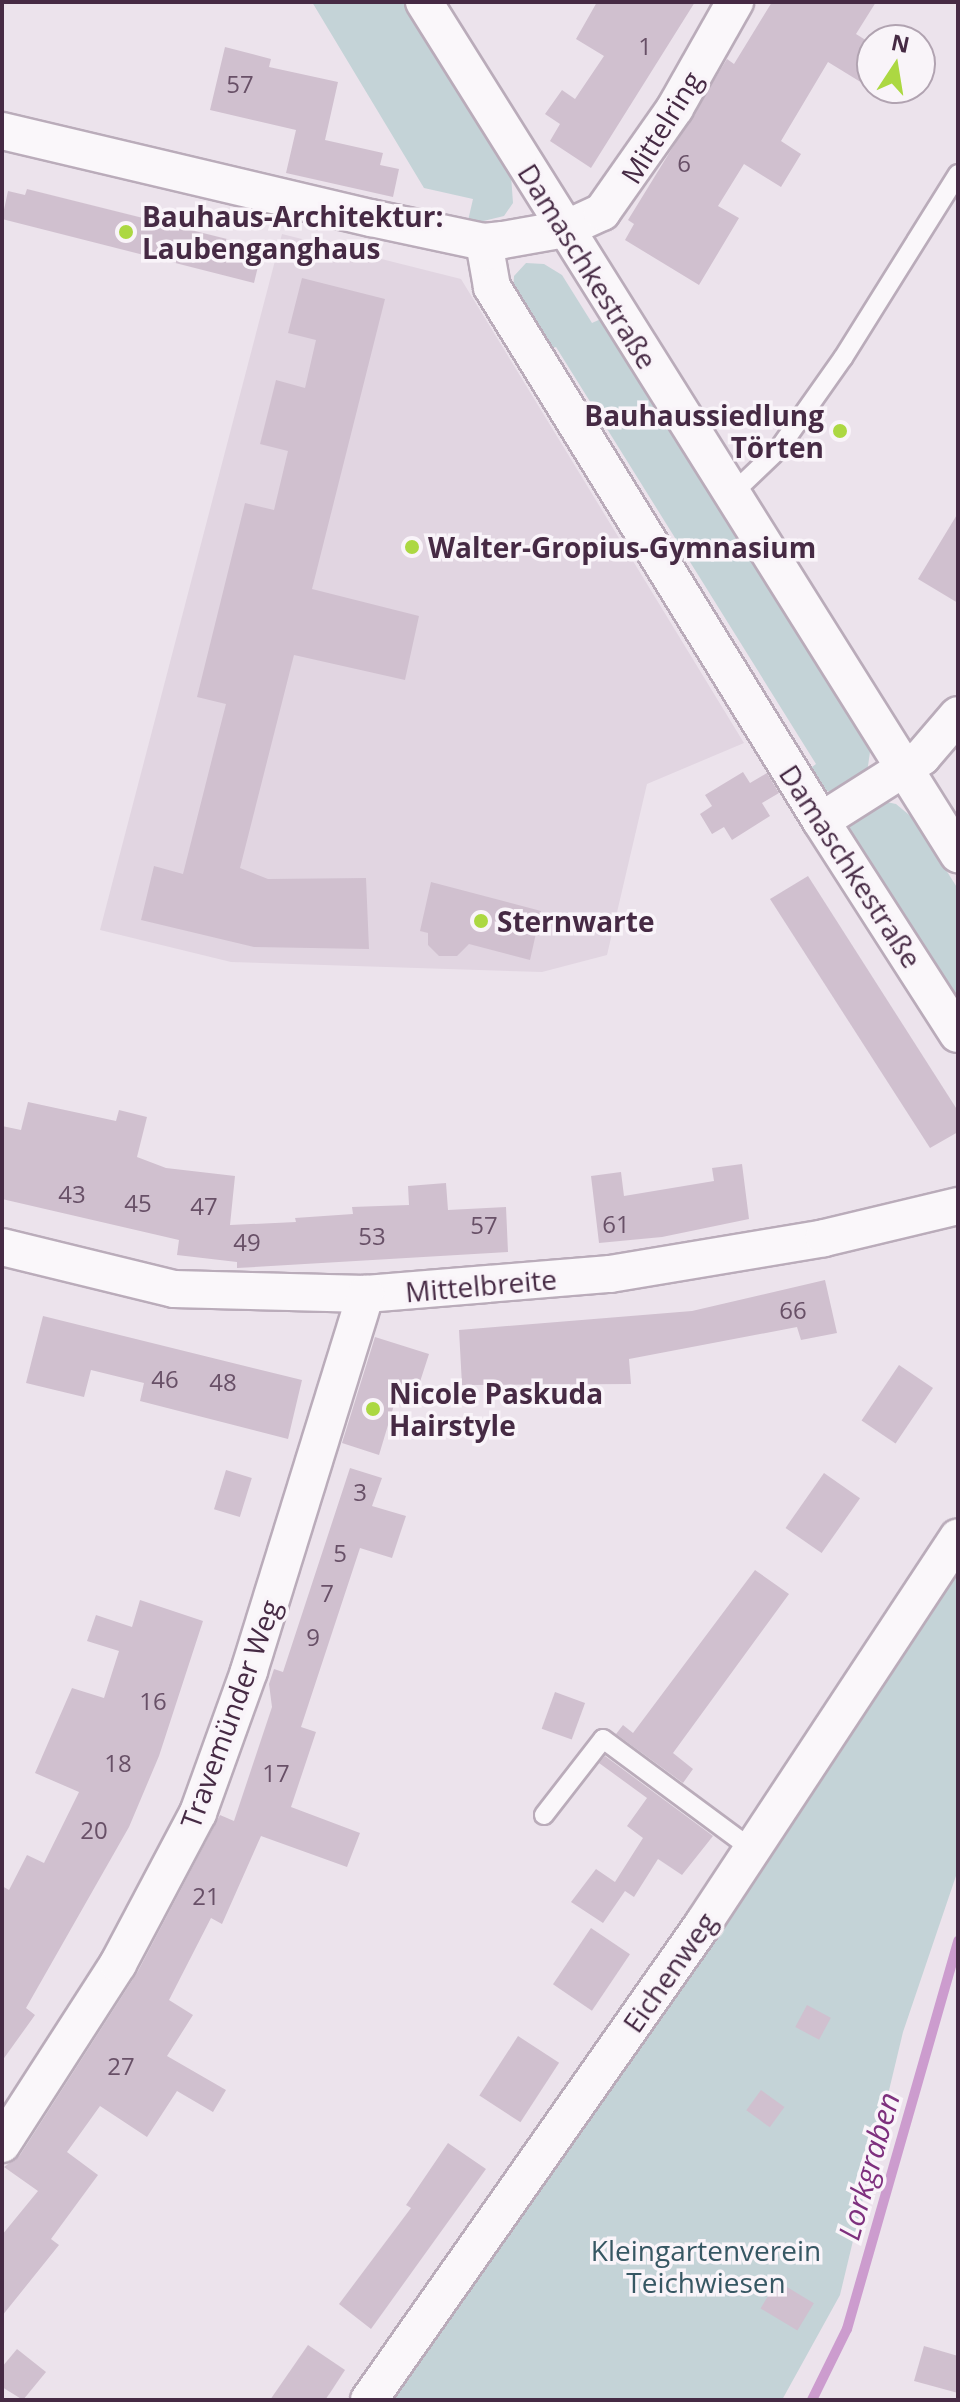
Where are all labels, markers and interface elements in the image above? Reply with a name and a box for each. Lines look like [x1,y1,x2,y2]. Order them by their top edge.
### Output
north arrow [856,24,936,104]
text: N [889,26,912,59]
house number: 1 [638,32,652,60]
street label: Mittelring [613,65,709,189]
house number: 57 [226,70,254,98]
house number: 6 [677,149,691,177]
street label: Damaschkestraße [511,157,665,375]
place label: Bauhaus-Architektur: Laubenganghaus [142,199,443,265]
marker: Bauhaus-Architektur: Laubenganghaus [117,223,135,241]
place label: Bauhaussiedlung Törten [584,398,824,464]
marker: Bauhaussiedlung Törten [831,422,849,440]
place label: Walter-Gropius-Gymnasium [428,530,816,564]
marker: Walter-Gropius-Gymnasium [403,538,421,556]
street label: Damaschkestraße [773,758,929,974]
place label: Sternwarte [497,904,655,938]
marker: Sternwarte [472,912,490,930]
house number: 43 [58,1180,86,1208]
house number: 45 [124,1189,152,1217]
house number: 47 [190,1192,218,1220]
house number: 61 [602,1210,630,1238]
house number: 57 [470,1211,498,1239]
house number: 53 [358,1222,386,1250]
house number: 49 [233,1228,261,1256]
street label: Mittelbreite [404,1262,558,1308]
house number: 66 [779,1296,807,1324]
house number: 46 [151,1365,179,1393]
house number: 48 [209,1368,237,1396]
place label: Nicole Paskuda Hairstyle [389,1376,603,1442]
marker: Nicole Paskuda Hairstyle [364,1400,382,1418]
house number: 3 [353,1478,367,1506]
house number: 5 [333,1539,347,1567]
house number: 7 [320,1579,334,1607]
street label: Travemünder Weg [173,1595,287,1833]
house number: 9 [306,1623,320,1651]
house number: 16 [139,1687,167,1715]
house number: 18 [104,1749,132,1777]
house number: 17 [262,1759,290,1787]
house number: 20 [80,1816,108,1844]
house number: 21 [192,1882,220,1910]
street label: Eichenweg [615,1906,723,2038]
house number: 27 [107,2052,135,2080]
water label: Lorkgraben [831,2088,907,2244]
park label: Kleingartenverein Teichwiesen [591,2233,821,2299]

